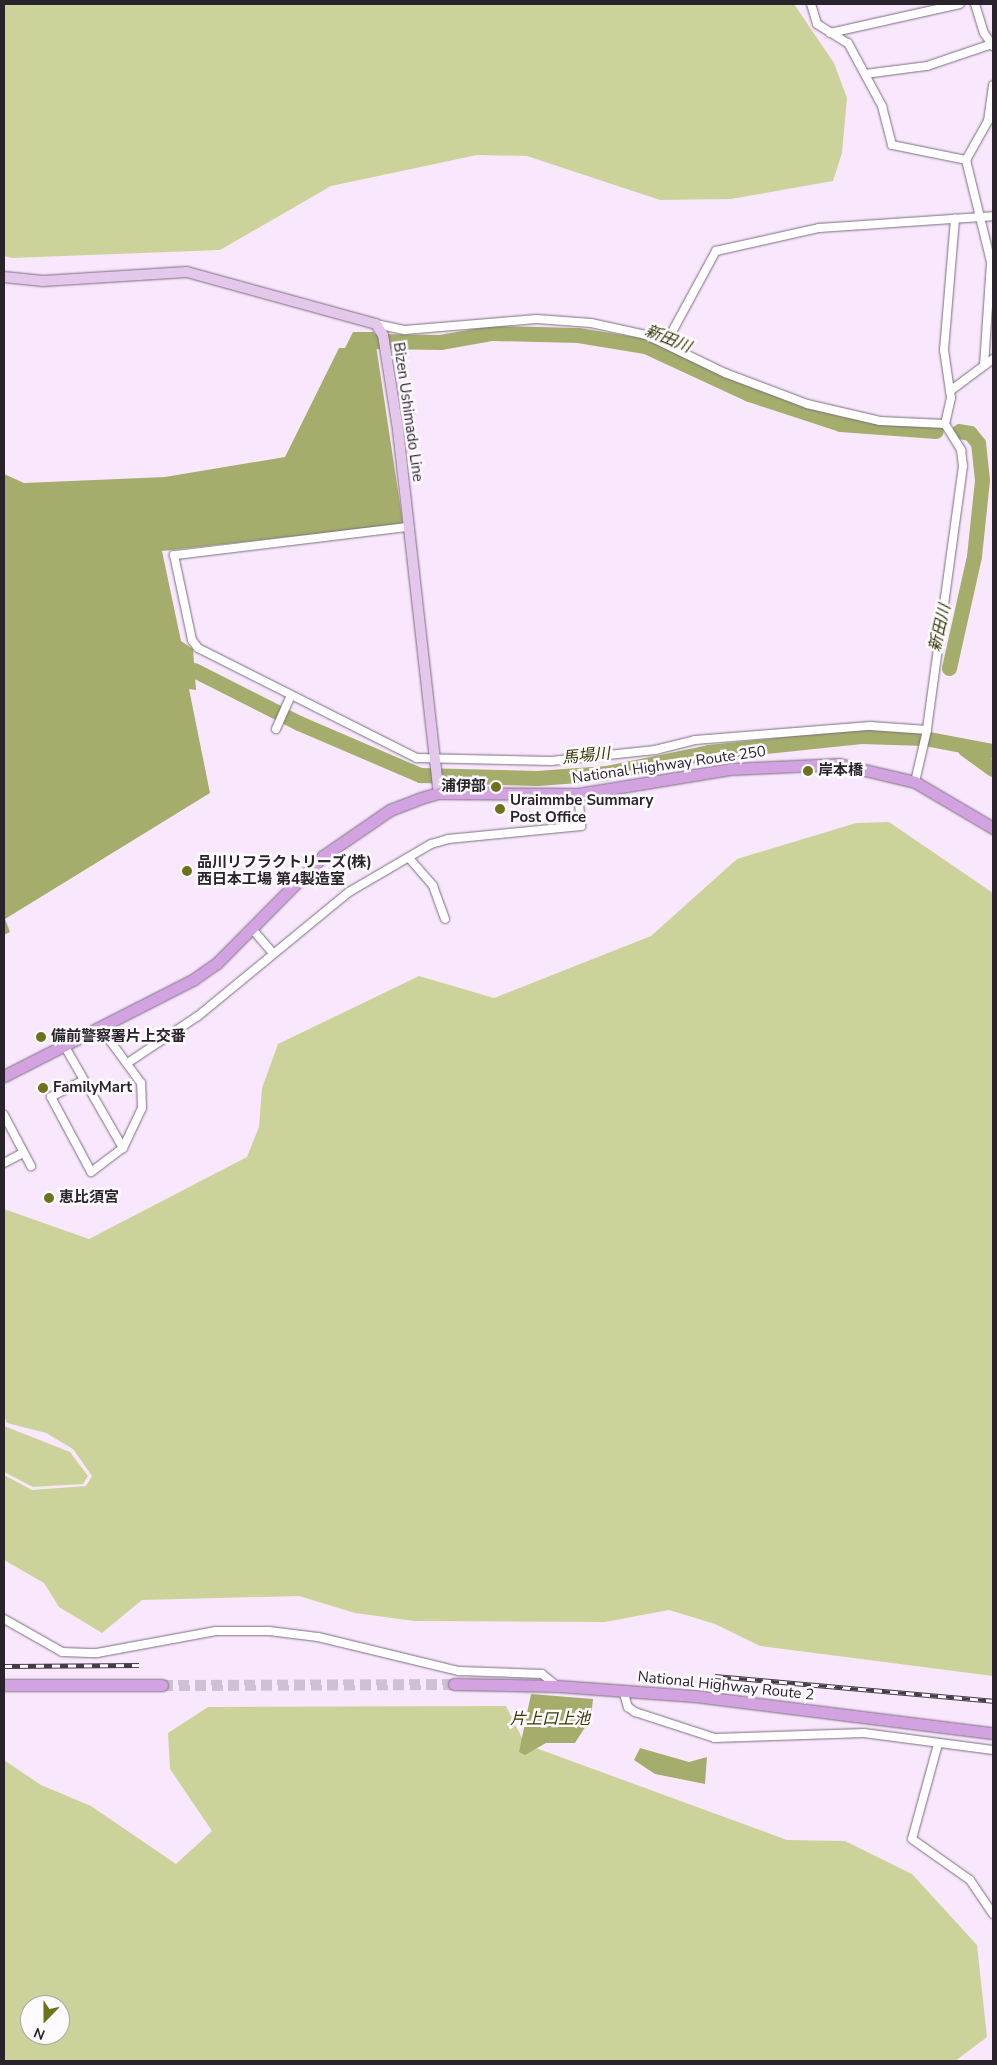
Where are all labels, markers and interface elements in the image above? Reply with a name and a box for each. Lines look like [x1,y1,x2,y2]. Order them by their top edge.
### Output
water label: 新田川 [642,321,694,357]
street label: Bizen Ushimado Line [389,341,427,483]
water label: 新田川 [925,602,955,654]
street label: National Highway Route 250 [571,742,767,788]
water label: 馬場川 [561,744,611,768]
place label: 岸本橋 [818,762,863,780]
marker: 岸本橋 [802,765,814,777]
place label: 浦伊部 [441,778,486,796]
marker: 浦伊部 [490,781,502,793]
place label: Uraimmbe Summary Post Office [510,791,653,826]
marker: Uraimmbe Summary Post Office [494,803,506,815]
place label: 品川リフラクトリーズ(株) 西日本工場 第4製造室 [197,853,373,888]
marker: 品川リフラクトリーズ(株) 西日本工場 第4製造室 [181,865,193,877]
place label: 備前警察署片上交番 [51,1028,186,1046]
marker: 備前警察署片上交番 [35,1031,47,1043]
place label: FamilyMart [53,1079,132,1097]
marker: FamilyMart [37,1082,49,1094]
place label: 恵比須宮 [59,1189,119,1207]
marker: 恵比須宮 [43,1192,55,1204]
street label: National Highway Route 2 [637,1668,815,1704]
water label: 片上口上池 [510,1709,590,1729]
north arrow [20,1995,70,2045]
text: N [31,2023,48,2044]

